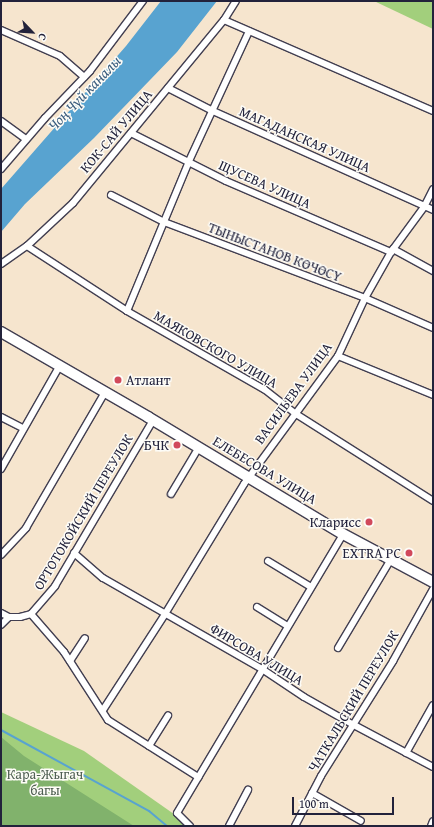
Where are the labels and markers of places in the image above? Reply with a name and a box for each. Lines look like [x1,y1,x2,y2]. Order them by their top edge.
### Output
place label: Атлант [126,372,171,388]
marker: Атлант [113,375,123,385]
place label: БЧК [144,437,169,453]
marker: БЧК [172,440,182,450]
place label: Кларисс [310,514,361,530]
marker: Кларисс [364,517,374,527]
place label: EXTRA PC [343,545,401,561]
marker: EXTRA PC [404,548,414,558]

